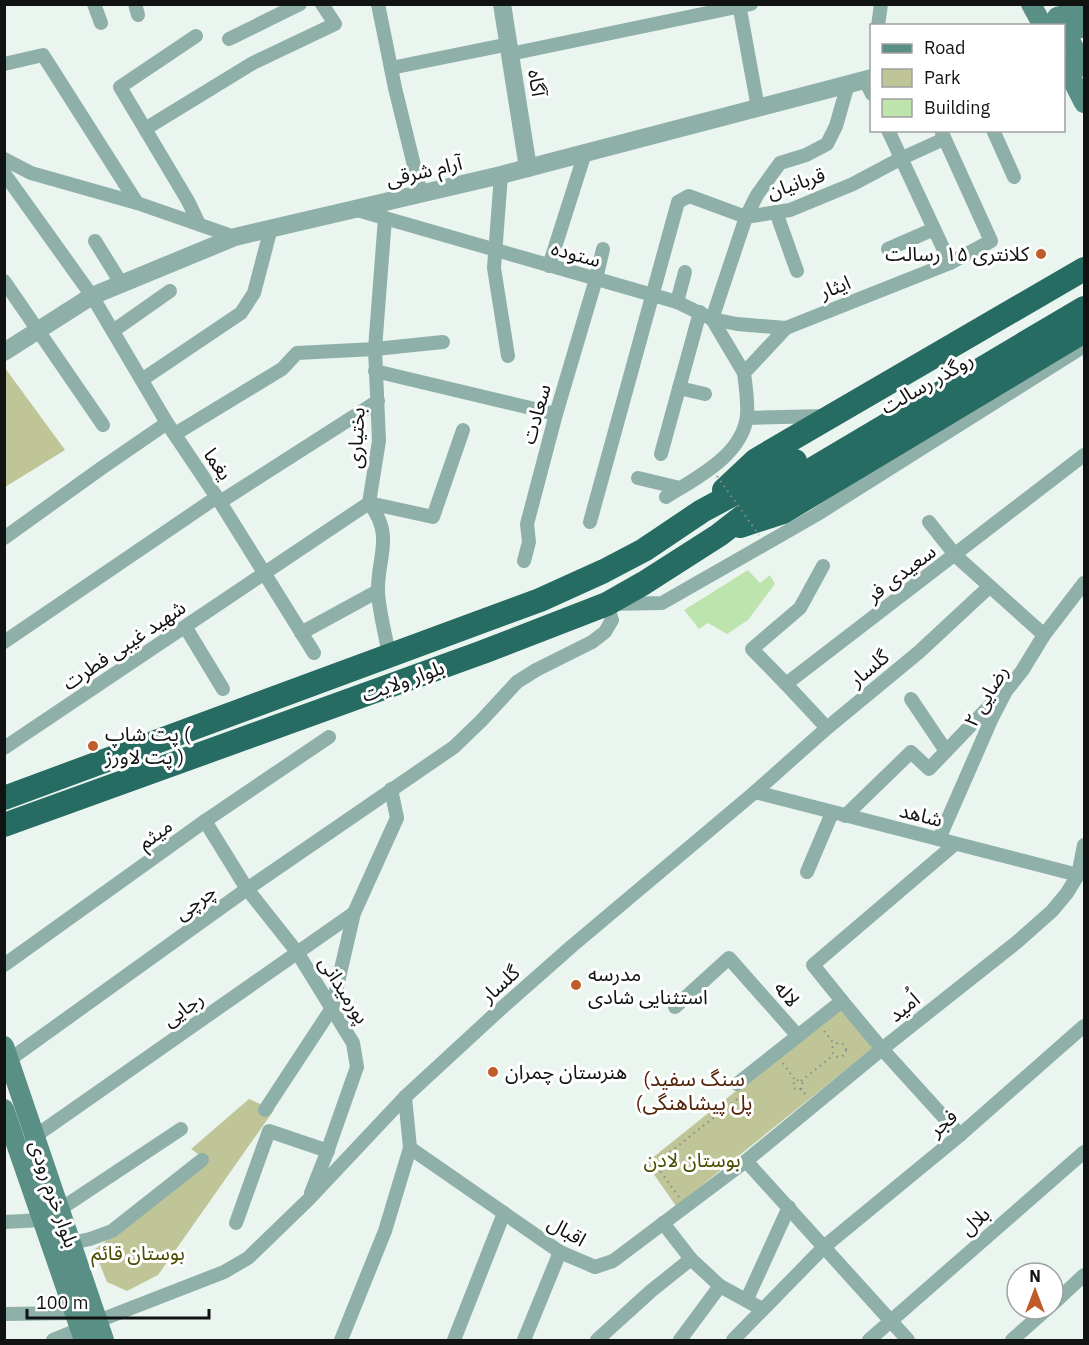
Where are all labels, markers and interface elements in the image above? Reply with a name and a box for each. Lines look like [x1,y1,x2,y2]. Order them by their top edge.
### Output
legend [870,24,1065,132]
text: Road [924,36,965,59]
text: Park [924,66,961,89]
street label: آگاه [522,68,553,99]
text: Building [924,96,991,119]
street label: آرام شرقی [383,148,466,194]
street label: قربانیان [763,160,829,205]
street label: ستوده [548,234,604,273]
place label: کلانتری ۱۵ رسالت [885,240,1030,267]
marker: کلانتری ۱۵ رسالت [1034,247,1048,261]
street label: ایثار [814,268,854,305]
street label: روگذر رسالت [876,345,978,420]
street label: سعادت [514,381,557,447]
street label: بختیاری [340,407,371,469]
street label: یغما [198,442,239,485]
street label: سعیدی فر [859,537,941,608]
street label: شهید غیبی فطرت [57,593,191,696]
street label: گلسار [842,643,895,693]
street label: بلوار ولایت [358,653,448,708]
street label: رضایی ۲ [957,660,1014,732]
place label: پت شاپ ( پت لاورز ) [104,720,191,770]
marker: پت شاپ ( پت لاورز ) [86,739,100,753]
street label: شاهد [897,796,946,833]
street label: میثم [132,812,179,857]
street label: چرچی [168,877,221,926]
street label: پورمیدانی [313,951,376,1029]
street label: گلسار [473,958,526,1009]
place label: مدرسه استثنایی شادی [588,960,708,1010]
street label: لاله [768,975,806,1013]
marker: مدرسه استثنایی شادی [569,978,583,992]
street label: رجایی [157,985,209,1033]
street label: اُمید [882,985,925,1028]
place label: هنرستان چمران [505,1058,627,1085]
district label: (سنگ سفید (پل پیشاهنگی [635,1064,753,1116]
marker: هنرستان چمران [486,1065,500,1079]
street label: فجر [922,1103,963,1143]
street label: بلوار خرم رودی [22,1137,85,1252]
park label: بوستان لادن [643,1146,741,1173]
street label: بلال [954,1200,995,1241]
street label: اقبال [543,1209,591,1252]
park label: بوستان قائم [91,1239,185,1268]
north arrow [1005,1261,1065,1321]
text: N [1029,1266,1041,1286]
scale bar [27,1282,208,1320]
text: 100 m [36,1291,88,1314]

